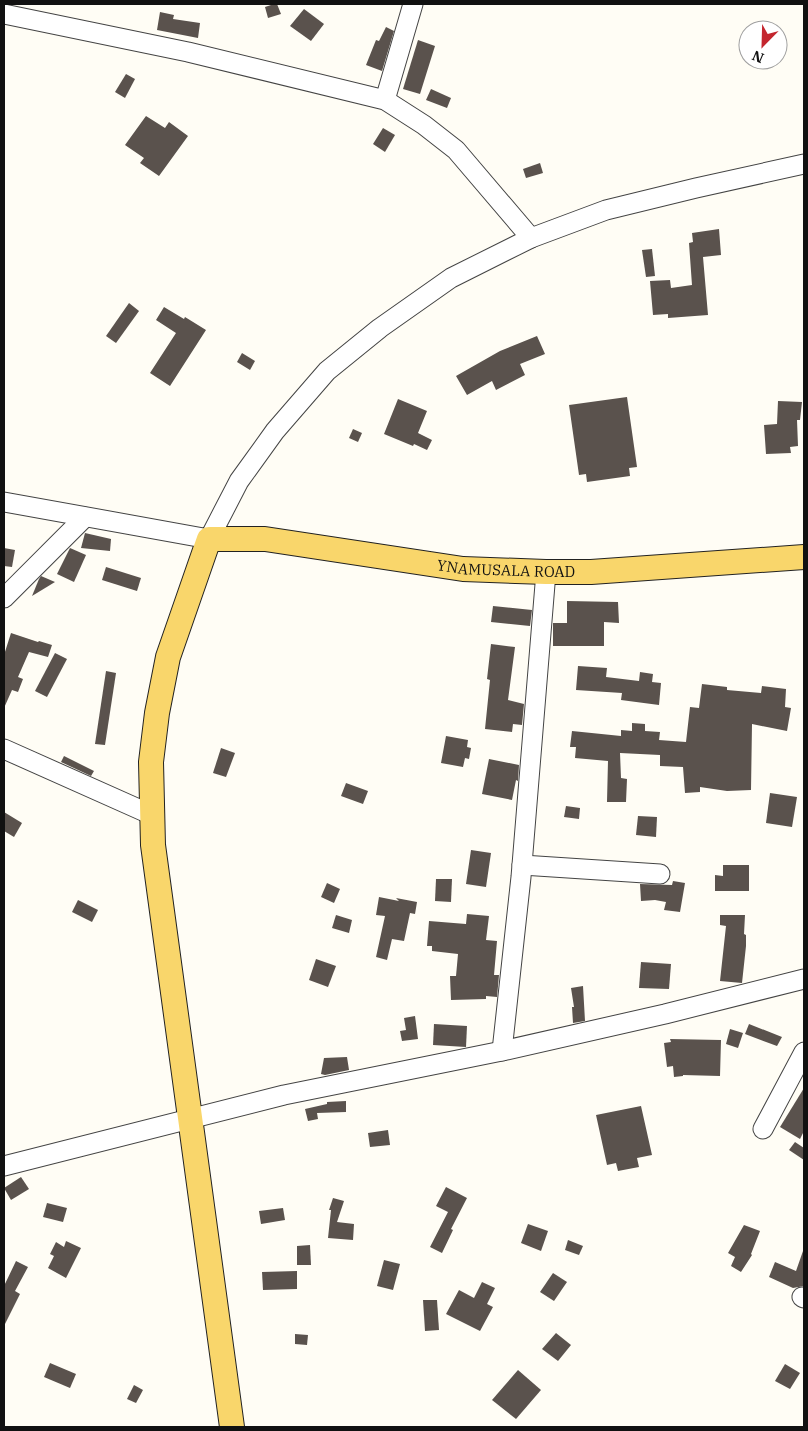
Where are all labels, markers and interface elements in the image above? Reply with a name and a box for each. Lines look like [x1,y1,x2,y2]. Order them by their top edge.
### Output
north arrow [738,20,788,70]
text: N [749,47,767,67]
street label: YNAMUSALA ROAD [436,555,575,581]

